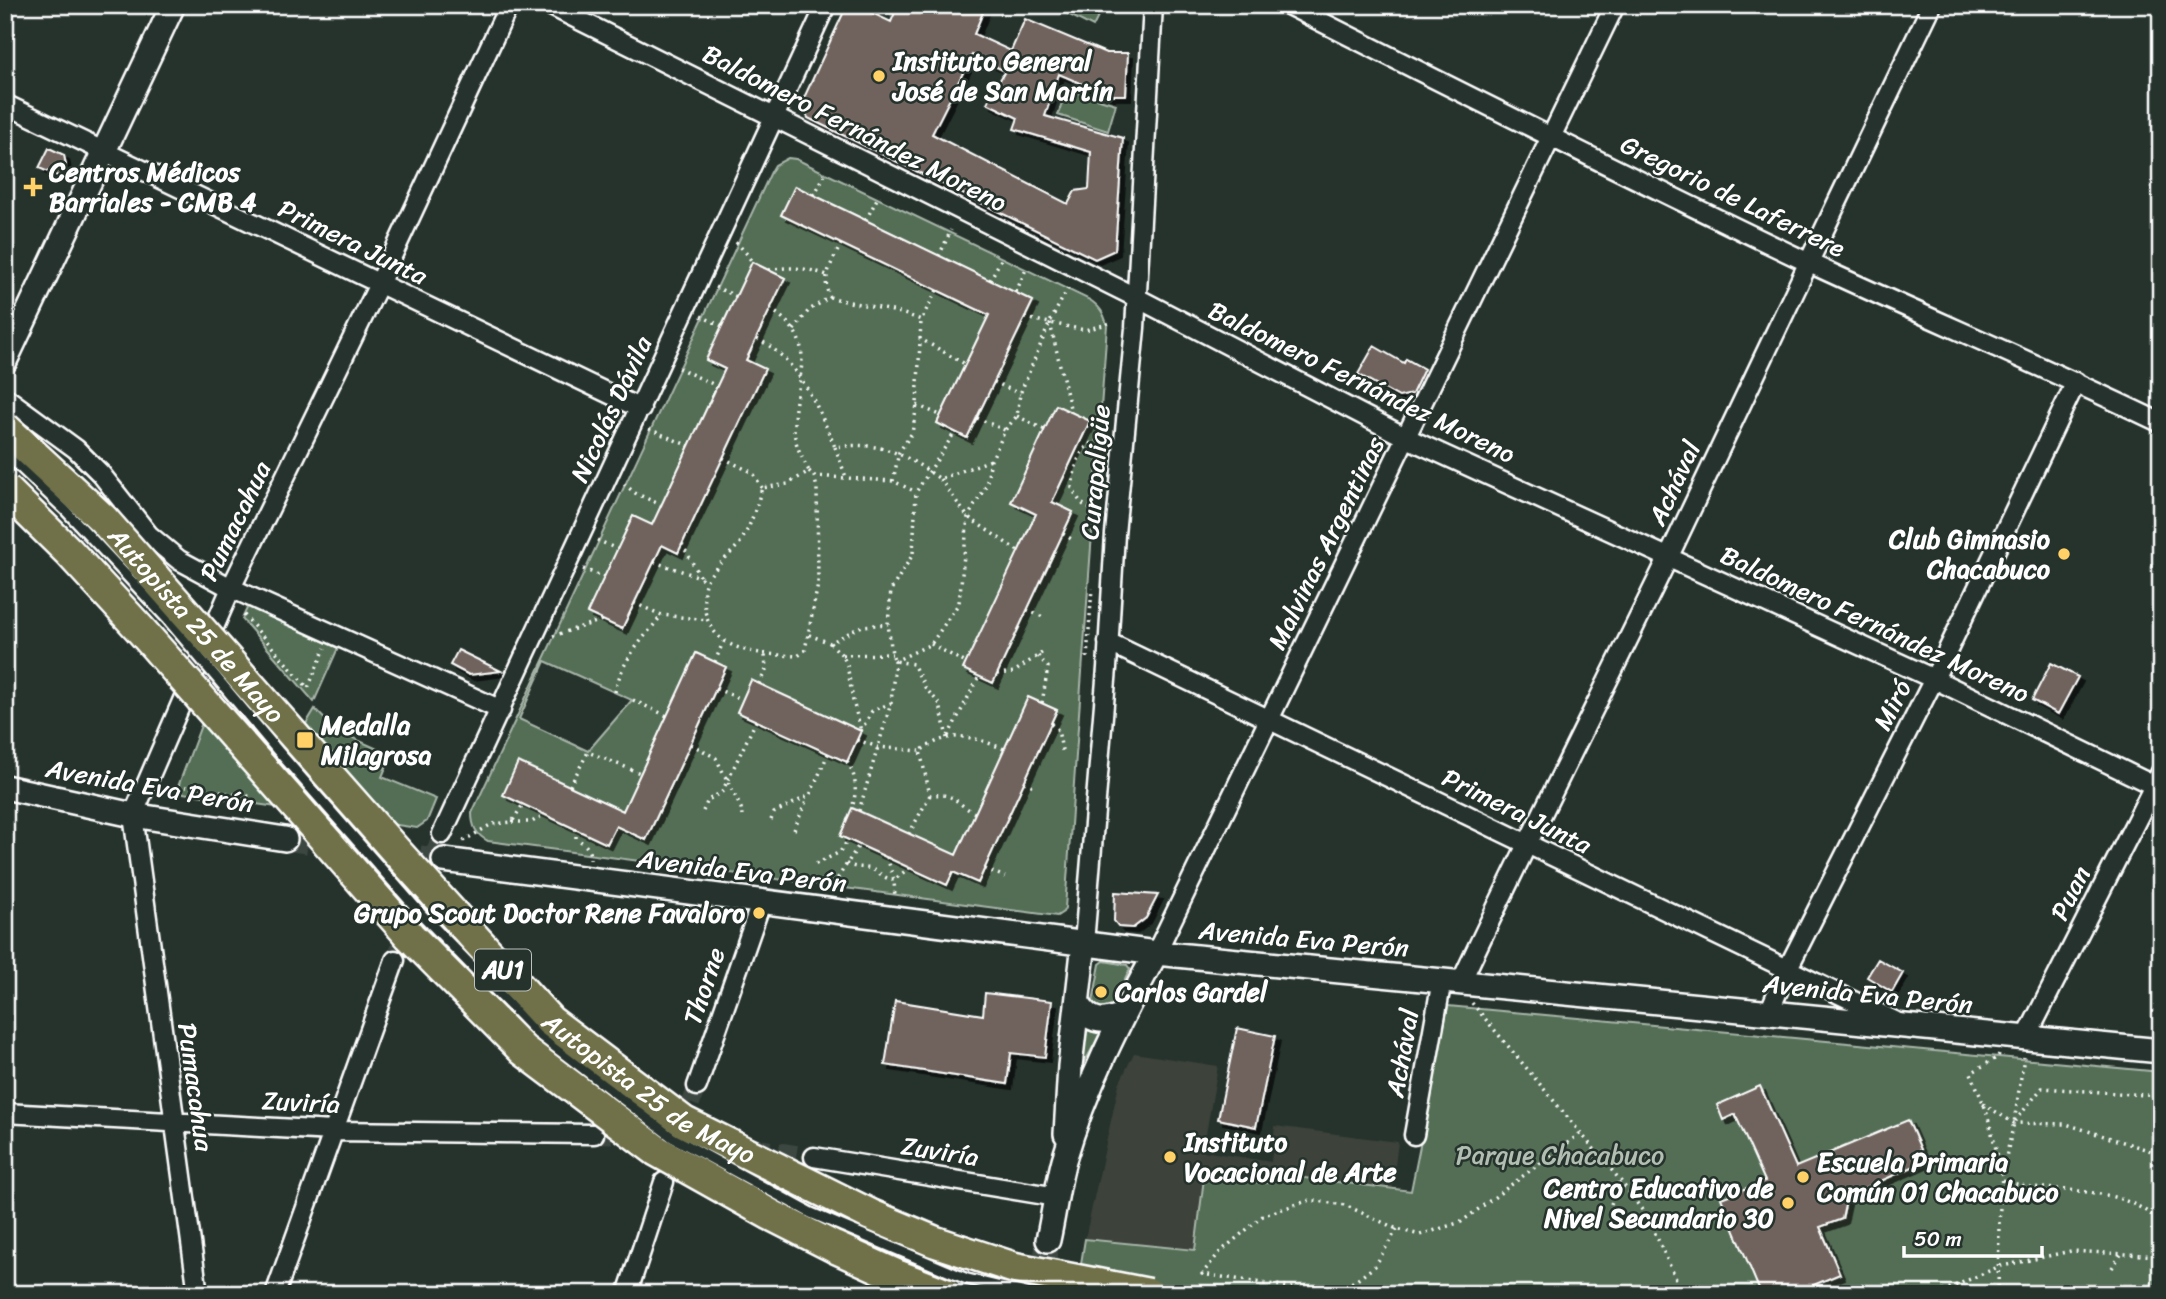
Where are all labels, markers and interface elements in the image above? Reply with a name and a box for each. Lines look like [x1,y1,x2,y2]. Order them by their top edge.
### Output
street label: Baldomero Fernández Moreno [694,31,1016,225]
place label: Instituto General José de San Martín [891,38,1114,114]
marker: Instituto General José de San Martín [871,68,887,84]
street label: Gregorio de Laferrere [1612,121,1854,271]
place label: Centros Médicos Barriales - CMB 4 [48,149,256,225]
marker: Centros Médicos Barriales - CMB 4 [23,177,43,197]
street label: Primera Junta [270,186,437,299]
street label: Baldomero Fernández Moreno [1200,287,1524,477]
street label: Nicolás Dávila [557,327,666,490]
street label: Curapaligüe [1066,402,1124,542]
street label: Malvinas Argentinas [1254,427,1398,658]
street label: Achával [1634,432,1714,534]
street label: Pumacahua [186,452,284,589]
street label: Autopista 25 de Mayo [96,515,297,734]
place label: Club Gimnasio Chacabuco [1888,516,2051,592]
street label: Baldomero Fernández Moreno [1713,532,2038,716]
marker: Club Gimnasio Chacabuco [2056,546,2072,562]
street label: Miró [1860,671,1925,739]
place label: Medalla Milagrosa [320,702,432,778]
marker: Medalla Milagrosa [295,730,315,750]
street label: Avenida Eva Perón [41,745,258,827]
street label: Primera Junta [1434,755,1601,868]
street label: Avenida Eva Perón [634,835,849,907]
street label: Puan [2037,857,2103,929]
place label: Grupo Scout Doctor Rene Favaloro [354,890,745,936]
marker: Grupo Scout Doctor Rene Favaloro [751,905,767,921]
street label: Avenida Eva Perón [1196,907,1411,971]
street label: Thorne [669,941,739,1031]
road number: AU1 [475,950,531,990]
street label: Avenida Eva Perón [1760,960,1975,1028]
place label: Carlos Gardel [1114,969,1269,1015]
marker: Carlos Gardel [1093,984,1109,1000]
street label: Autopista 25 de Mayo [531,999,764,1177]
street label: Achával [1371,1004,1433,1102]
street label: Pumacahua [164,1020,228,1155]
street label: Zuviría [261,1077,341,1127]
place label: Instituto Vocacional de Arte [1182,1119,1397,1195]
street label: Zuviría [898,1122,982,1180]
park label: Parque Chacabuco [1456,1132,1664,1178]
place label: Escuela Primaria Común 01 Chacabuco [1816,1139,2059,1215]
marker: Instituto Vocacional de Arte [1162,1149,1178,1165]
place label: Centro Educativo de Nivel Secundario 30 [1543,1165,1775,1241]
marker: Escuela Primaria Común 01 Chacabuco [1795,1169,1811,1185]
marker: Centro Educativo de Nivel Secundario 30 [1780,1195,1796,1211]
scale bar [1904,1215,2042,1259]
text: 50 m [1914,1220,1962,1258]

